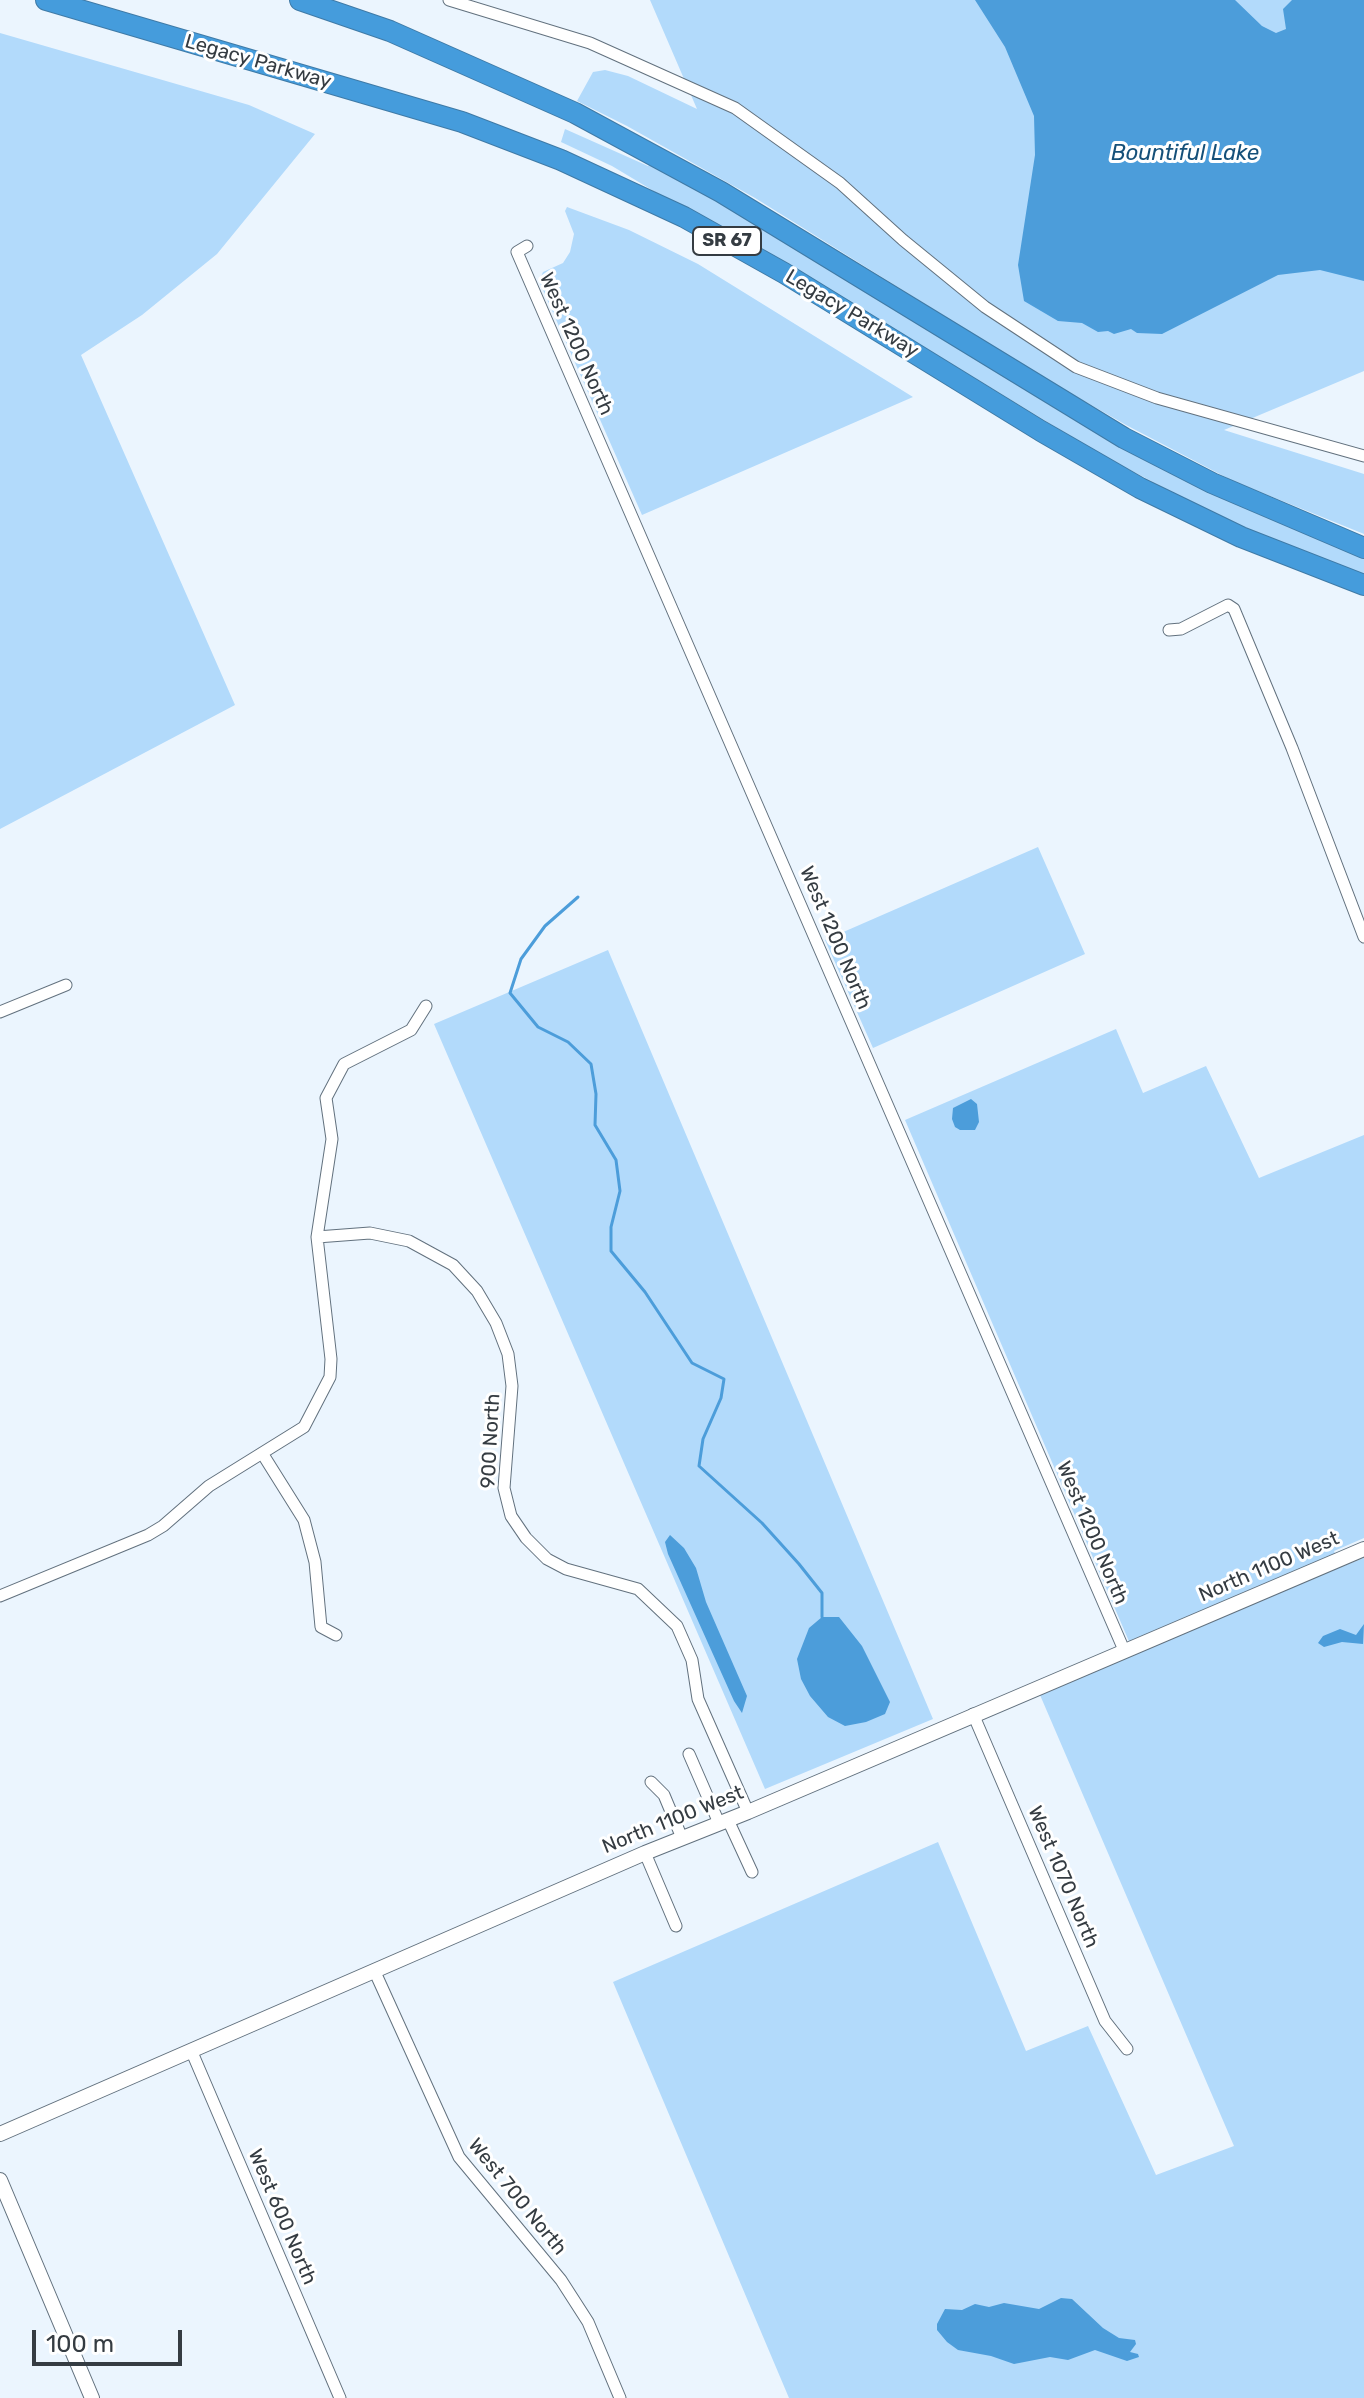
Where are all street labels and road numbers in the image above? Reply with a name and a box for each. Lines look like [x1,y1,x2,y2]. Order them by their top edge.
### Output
street label: Legacy Parkway [182,30,334,94]
road number: SR 67 [693,227,761,255]
street label: Legacy Parkway [781,265,923,363]
street label: West 1200 North [534,269,618,419]
street label: West 1200 North [794,863,876,1013]
street label: 900 North [477,1393,505,1489]
street label: West 1200 North [1051,1458,1133,1608]
street label: North 1100 West [1195,1527,1343,1607]
street label: North 1100 West [599,1781,747,1859]
street label: West 1070 North [1022,1802,1104,1952]
street label: West 700 North [463,2134,571,2260]
street label: West 600 North [243,2146,321,2288]

